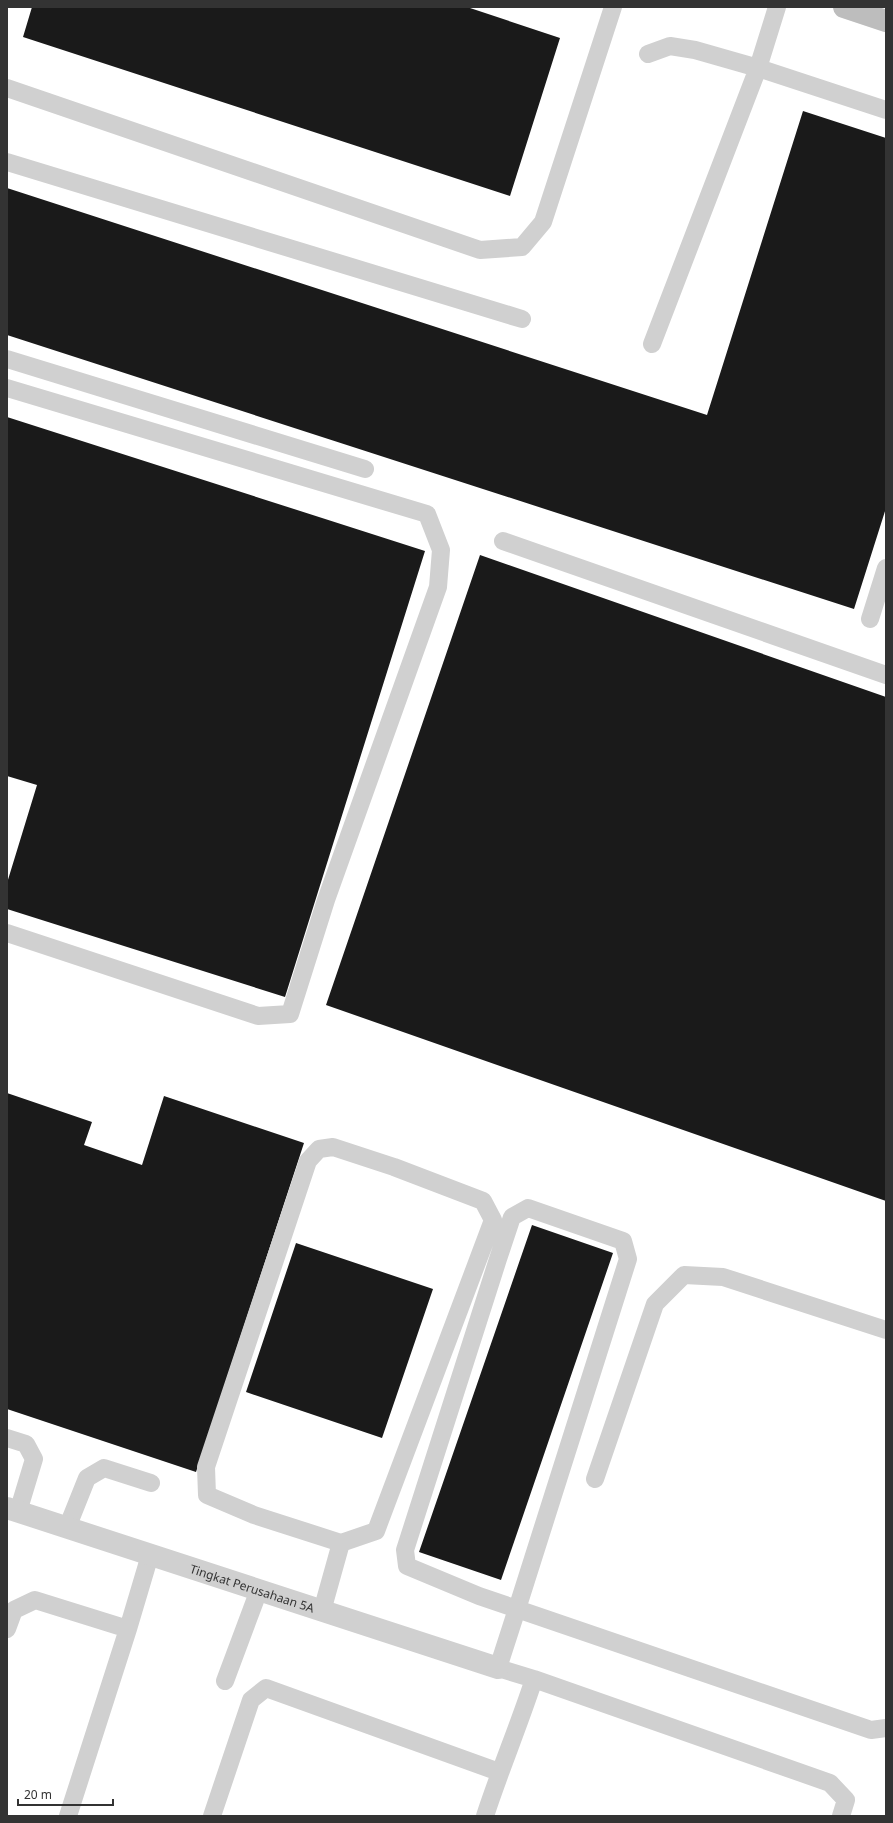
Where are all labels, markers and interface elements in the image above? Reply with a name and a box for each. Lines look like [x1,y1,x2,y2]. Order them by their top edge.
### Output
street label: Tingkat Perusahaan 5A [188,1560,317,1616]
scale bar [18,1781,113,1807]
text: 20 m [24,1786,52,1803]

